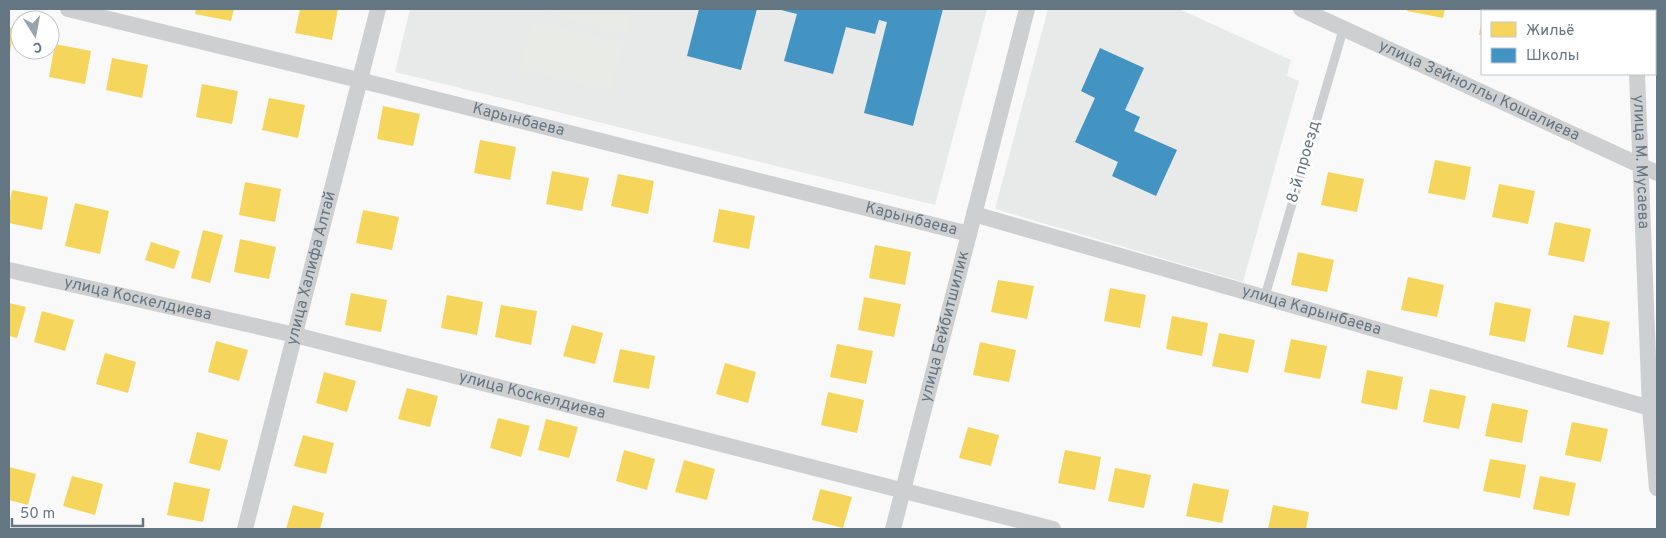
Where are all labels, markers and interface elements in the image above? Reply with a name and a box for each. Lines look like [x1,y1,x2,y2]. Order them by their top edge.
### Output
north arrow [10,10,60,60]
legend [1481,10,1656,75]
text: Жильё [1526,22,1574,41]
street label: улица Зейноллы Кошалиева [1375,36,1583,146]
text: С [31,37,43,55]
text: Школы [1526,47,1580,66]
street label: улица М. Мусаева [1628,95,1653,229]
street label: Карынбаева [470,99,567,141]
street label: 8-й проезд [1283,118,1325,206]
street label: улица Халифа Алтай [282,189,341,348]
street label: Карынбаева [863,198,959,241]
street label: улица Бейбитшилик [916,249,974,404]
street label: улица Коскелдиева [62,273,214,326]
street label: улица Карынбаева [1239,281,1383,340]
street label: улица Коскелдиева [456,367,608,424]
scale bar [12,496,144,528]
text: 50 m [20,505,55,524]

